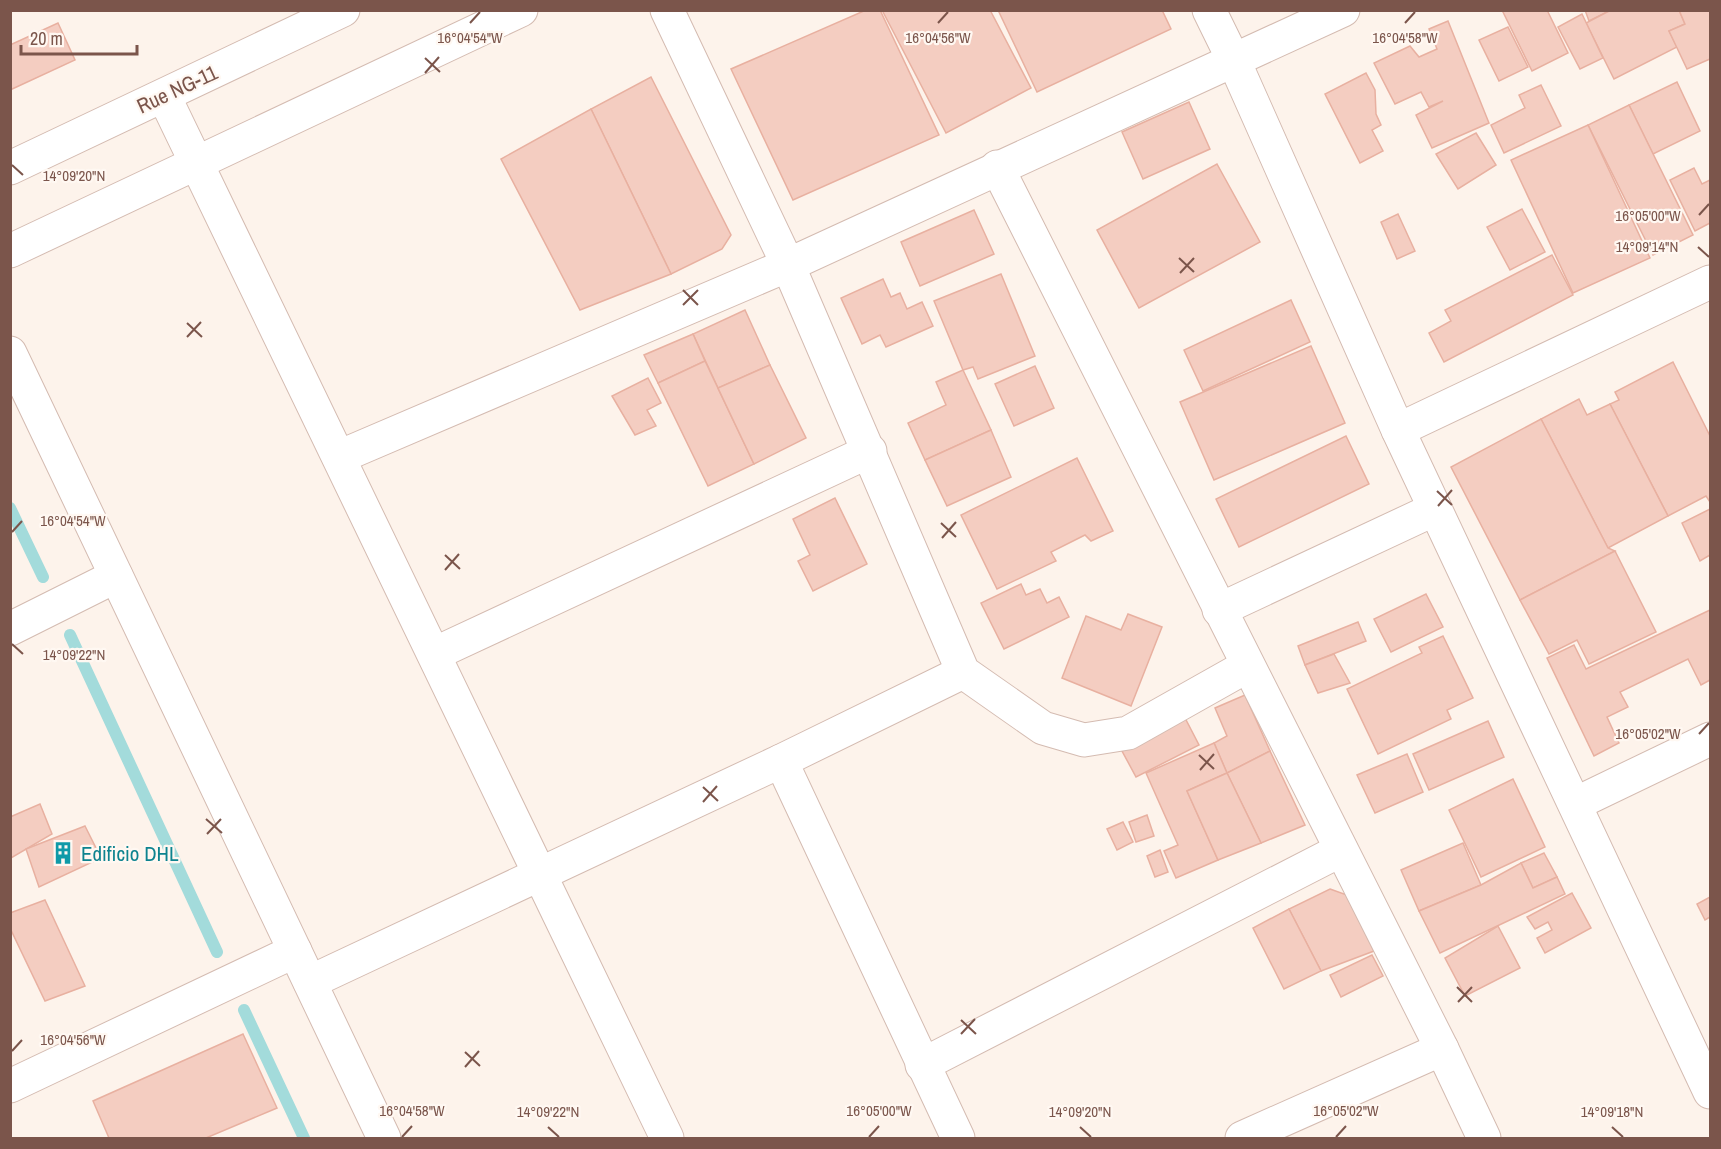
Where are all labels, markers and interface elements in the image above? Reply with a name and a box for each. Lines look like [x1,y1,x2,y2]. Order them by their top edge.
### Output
scale bar [21,18,136,56]
text: 20 m [30,26,63,51]
text: 16°04'54"W [437,27,503,48]
text: 16°04'56"W [905,27,971,48]
text: 16°04'58"W [1372,27,1438,48]
street label: Rue NG-11 [132,58,222,120]
text: 14°09'20"N [43,165,105,186]
text: 16°05'00"W [1615,205,1681,226]
text: 14°09'14"N [1616,236,1678,257]
text: 16°04'54"W [40,510,106,531]
text: 14°09'22"N [43,644,105,665]
text: 16°05'02"W [1615,723,1681,744]
place label: Edificio DHL [81,839,179,868]
building icon: Edificio DHL [50,840,76,866]
text: 16°04'56"W [40,1029,106,1050]
text: 16°04'58"W [379,1100,445,1121]
text: 16°05'00"W [846,1100,912,1121]
text: 16°05'02"W [1313,1100,1379,1121]
text: 14°09'22"N [517,1101,579,1122]
text: 14°09'20"N [1049,1101,1111,1122]
text: 14°09'18"N [1581,1101,1643,1122]

